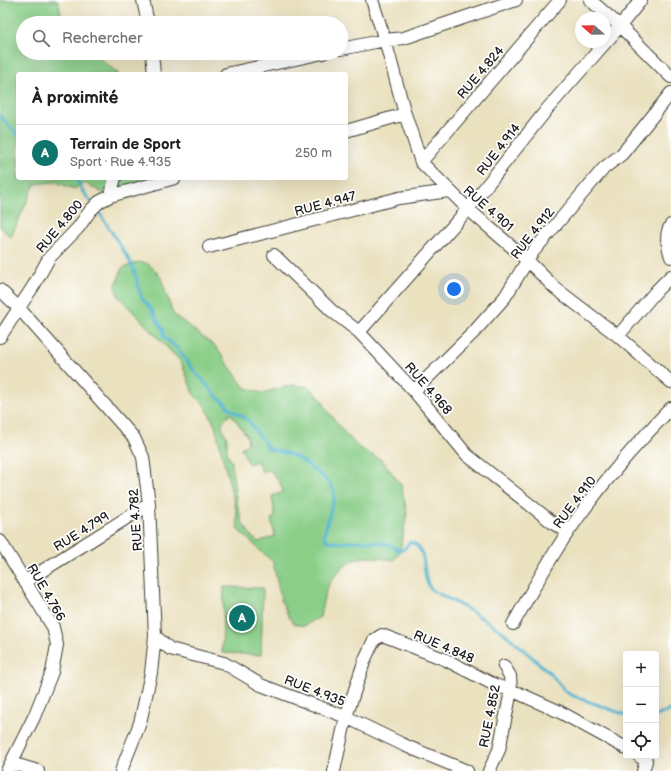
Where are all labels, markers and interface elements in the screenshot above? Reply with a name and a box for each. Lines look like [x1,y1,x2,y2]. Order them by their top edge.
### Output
north arrow [575,12,611,48]
search box [16,16,348,60]
icon: search [30,27,52,49]
text: Rechercher [62,29,142,48]
street label: RUE 4.824 [454,43,508,102]
text: À proximité [32,88,118,108]
street label: RUE 4.914 [473,120,524,179]
text: Terrain de Sport [70,135,181,154]
text: A [41,145,49,161]
text: 250 m [295,145,332,161]
text: Sport · Rue 4.935 [70,154,171,170]
street label: RUE 4.901 [460,183,517,235]
street label: RUE 4.947 [293,188,358,220]
street label: RUE 4.800 [33,197,87,256]
street label: RUE 4.912 [508,204,558,263]
your location [444,279,464,299]
street label: RUE 4.968 [401,359,456,418]
street label: RUE 4.910 [550,473,600,532]
street label: RUE 4.782 [126,488,146,552]
street label: RUE 4.799 [51,508,112,555]
street label: RUE 4.766 [23,561,69,624]
pin: A [229,603,255,633]
street label: RUE 4.848 [411,627,477,667]
map controls [623,651,659,759]
button: + [623,651,659,687]
street label: RUE 4.935 [282,672,348,710]
street label: RUE 4.852 [476,683,504,749]
button: − [623,687,659,723]
button: locate [623,723,659,759]

